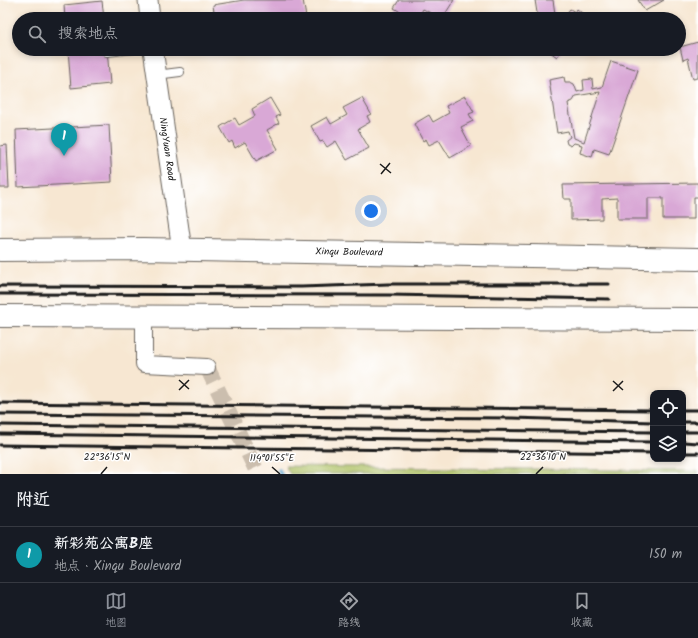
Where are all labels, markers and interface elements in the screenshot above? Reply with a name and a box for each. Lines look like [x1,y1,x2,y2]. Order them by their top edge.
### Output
search box [12,12,686,56]
text: 搜索地点 [58,22,118,46]
icon: search [26,23,48,45]
street label: NingYuan Road [155,116,180,183]
pin: 1 [51,123,77,156]
your location [361,201,381,221]
street label: Xinqu Boulevard [315,243,384,261]
map controls [650,390,686,462]
button: locate [650,390,686,426]
button: layers [650,426,686,462]
text: 22°36'15"N [84,449,130,465]
text: 22°36'10"N [520,449,566,465]
text: 114°01'55"E [250,450,295,466]
text: 附近 [16,487,50,514]
text: 新彩苑公寓B座 [54,532,153,556]
text: 1 [27,544,31,565]
text: 150 m [649,544,682,565]
text: 地点 · Xinqu Boulevard [54,556,181,577]
tab: 地图 [105,590,127,632]
tab: 路线 [338,590,360,632]
tab: 收藏 [571,590,593,632]

